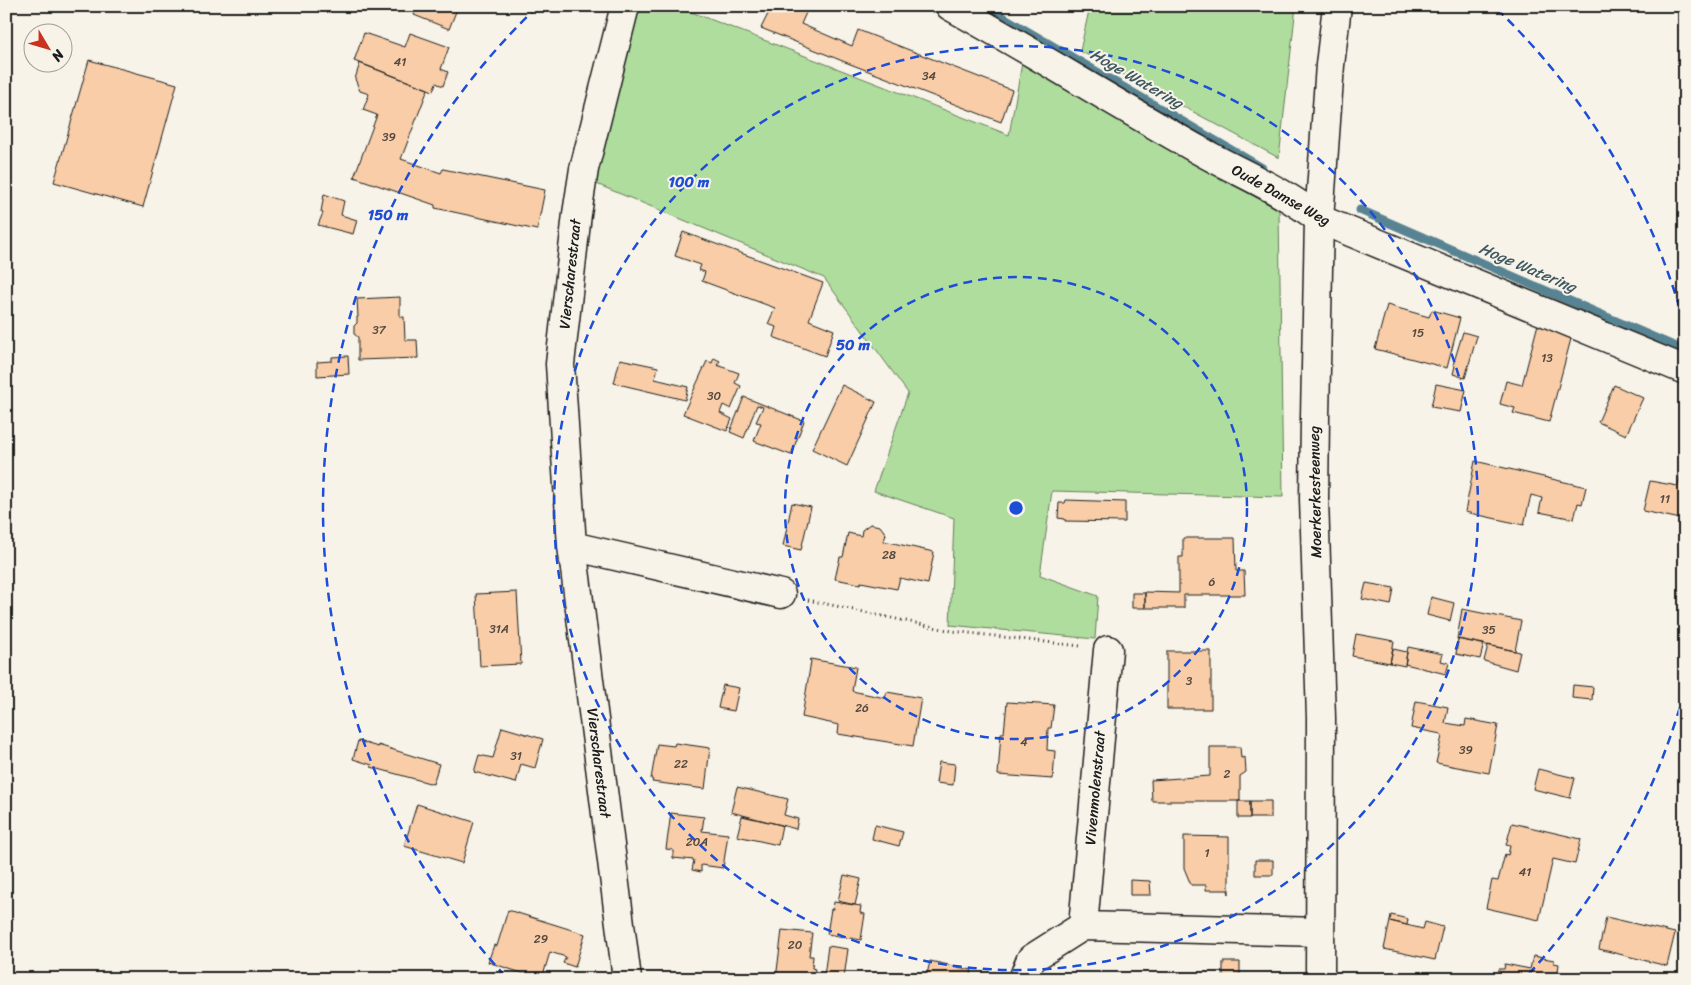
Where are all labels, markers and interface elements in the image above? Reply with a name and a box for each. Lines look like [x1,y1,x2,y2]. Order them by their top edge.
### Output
north arrow [22,22,72,72]
water label: Hoge Watering [1085,40,1190,118]
text: N [45,43,71,67]
house number: 41 [394,51,406,73]
house number: 34 [922,65,937,87]
house number: 39 [382,126,396,148]
street label: Oude Damse Weg [1227,157,1336,233]
text: 100 m [669,169,710,195]
text: 150 m [368,202,409,228]
street label: Vierscharestraat [551,217,589,330]
water label: Hoge Watering [1475,234,1583,302]
house number: 37 [372,319,387,341]
house number: 15 [1412,322,1424,344]
text: 50 m [836,332,871,358]
house number: 13 [1541,347,1553,369]
house number: 30 [707,385,721,407]
street label: Moerkerkesteenweg [1301,426,1329,558]
house number: 11 [1660,488,1670,510]
centre of rings [1007,499,1025,517]
house number: 28 [882,544,896,566]
house number: 6 [1209,571,1216,593]
house number: 31A [489,618,509,640]
house number: 35 [1482,619,1496,641]
house number: 3 [1186,670,1193,692]
house number: 26 [855,697,869,719]
street label: Vierscharestraat [579,707,619,820]
street label: Vivenmolenstraat [1077,729,1113,846]
house number: 4 [1020,731,1028,753]
house number: 39 [1459,739,1473,761]
house number: 31 [510,745,522,767]
house number: 22 [674,753,688,775]
house number: 2 [1224,763,1231,785]
house number: 20A [686,831,708,853]
house number: 1 [1204,842,1210,864]
house number: 41 [1519,861,1531,883]
house number: 29 [534,928,548,950]
house number: 20 [788,934,803,956]

